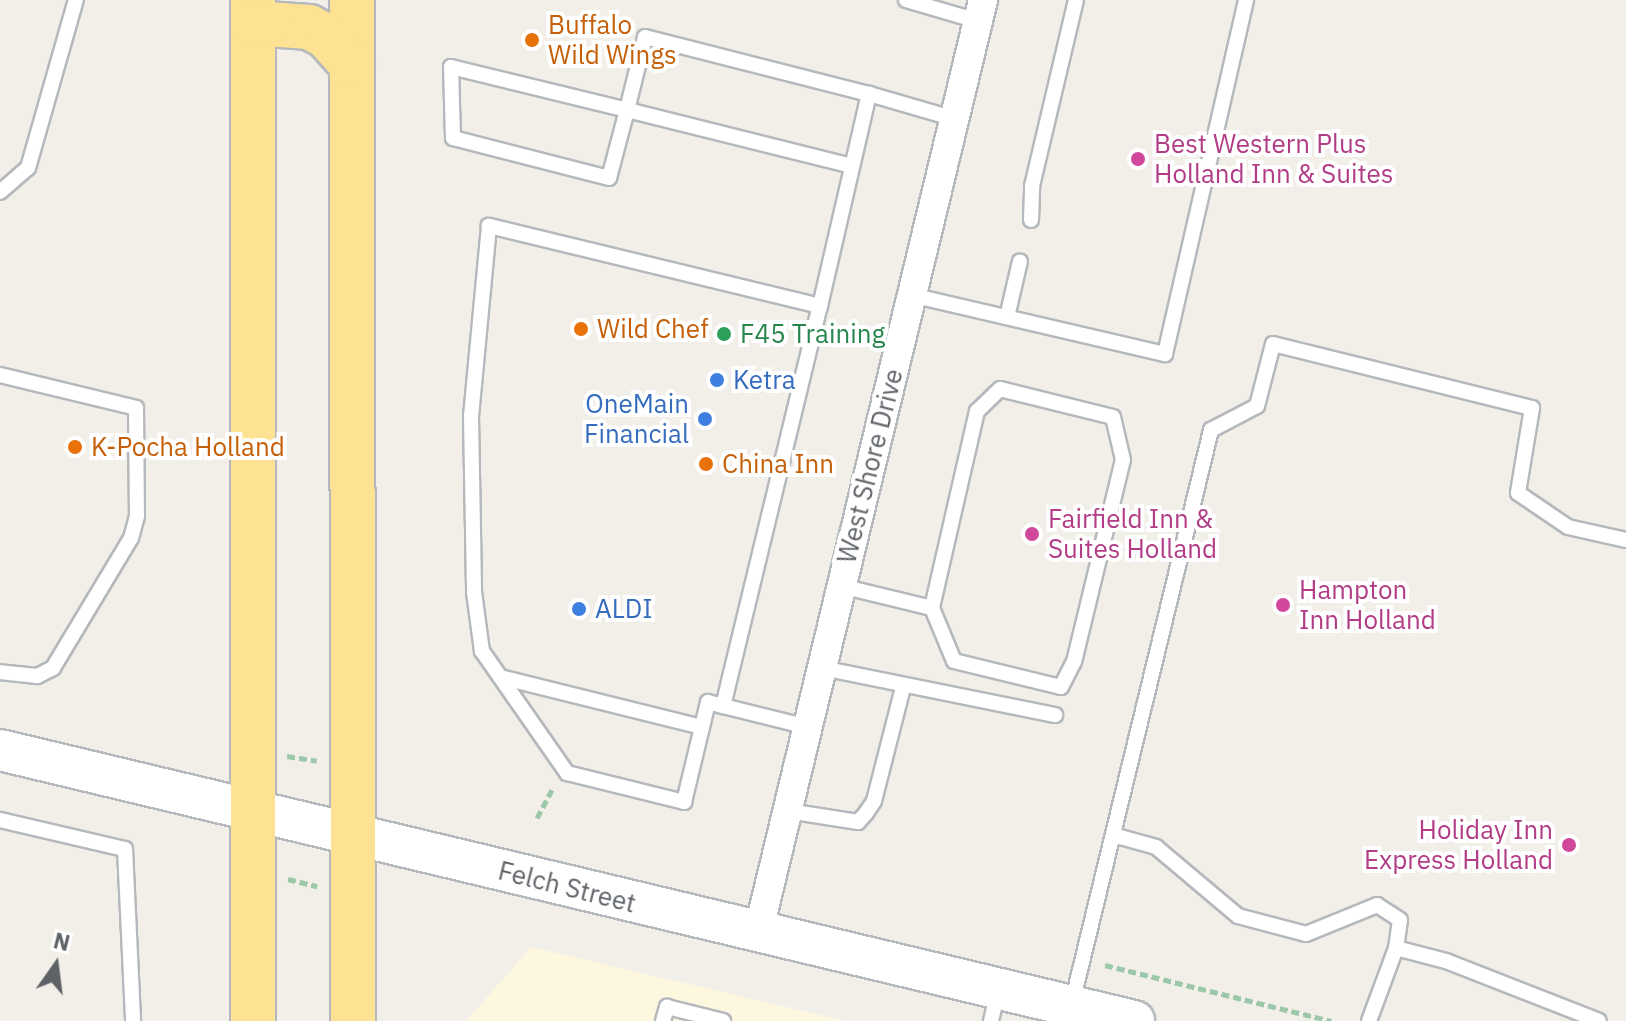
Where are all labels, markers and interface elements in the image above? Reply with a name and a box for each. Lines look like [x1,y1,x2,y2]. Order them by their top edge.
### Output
place label: Buffalo Wild Wings [548,9,677,70]
marker: Buffalo Wild Wings [523,31,541,49]
place label: Best Western Plus Holland Inn & Suites [1154,128,1393,190]
marker: Best Western Plus Holland Inn & Suites [1129,150,1147,168]
place label: Wild Chef [597,313,709,345]
place label: F45 Training [740,318,885,350]
marker: Wild Chef [572,320,590,338]
marker: F45 Training [715,325,733,343]
place label: Ketra [733,364,796,396]
street label: West Shore Drive [831,365,909,567]
marker: Ketra [708,371,726,389]
place label: OneMain Financial [584,388,689,450]
marker: OneMain Financial [696,410,714,428]
place label: K-Pocha Holland [91,431,285,463]
marker: K-Pocha Holland [66,438,84,456]
place label: China Inn [722,448,834,480]
marker: China Inn [697,455,715,473]
place label: Fairfield Inn & Suites Holland [1048,503,1217,564]
marker: Fairfield Inn & Suites Holland [1023,525,1041,543]
place label: Hampton Inn Holland [1299,574,1436,636]
place label: ALDI [595,593,653,625]
marker: Hampton Inn Holland [1274,596,1292,614]
marker: ALDI [570,600,588,618]
place label: Holiday Inn Express Holland [1364,814,1553,876]
marker: Holiday Inn Express Holland [1560,836,1578,854]
street label: Felch Street [495,855,639,919]
north arrow [16,925,96,1005]
text: N [51,925,73,957]

